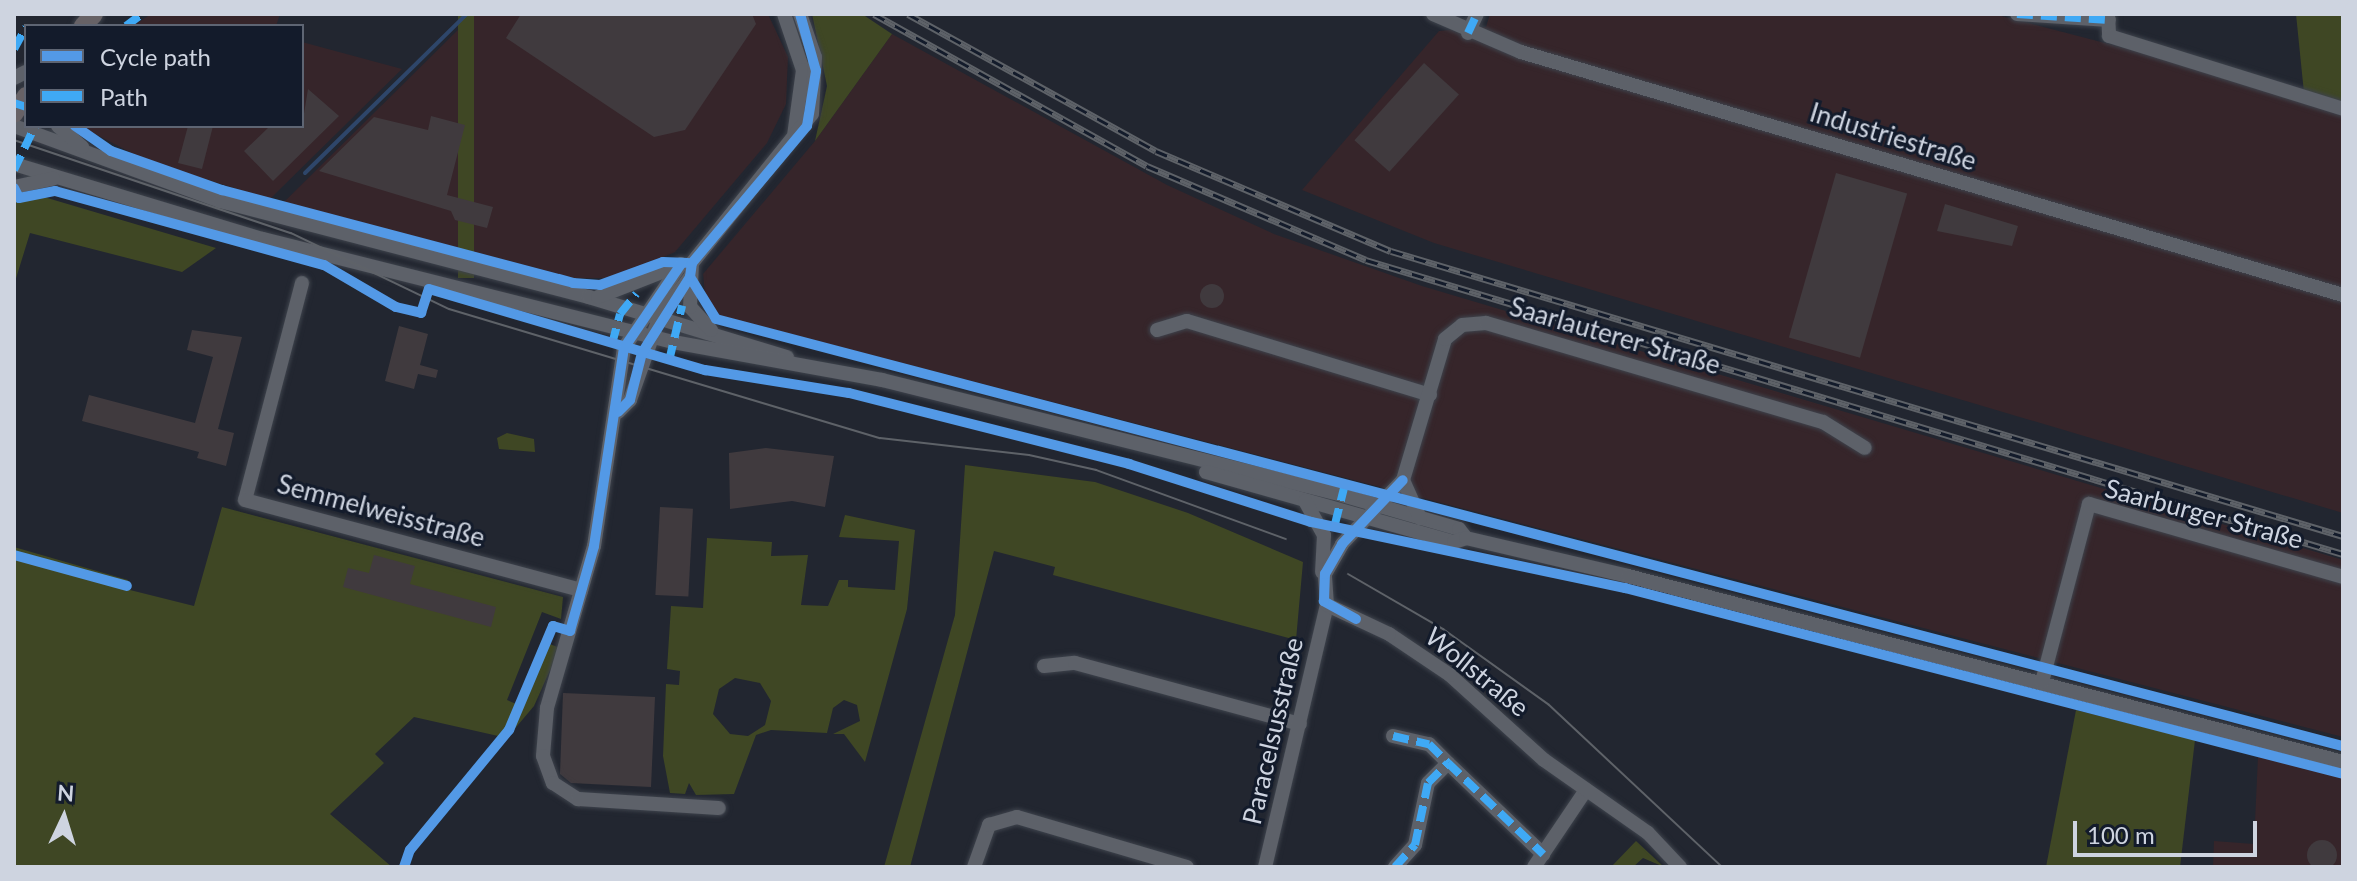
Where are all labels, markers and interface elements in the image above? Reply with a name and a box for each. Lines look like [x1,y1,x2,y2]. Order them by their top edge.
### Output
legend [24,24,304,128]
text: Cycle path [100,42,211,71]
text: Path [100,82,148,111]
street label: Industriestraße [1806,97,1980,177]
street label: Saarlauterer Straße [1506,291,1724,381]
street label: Semmelweisstraße [274,468,488,554]
street label: Saarburger Straße [2101,472,2307,556]
street label: Wollstraße [1419,621,1535,723]
street label: Paracelsusstraße [1236,634,1310,828]
north arrow [24,777,104,857]
text: N [56,779,75,807]
scale bar [2077,805,2261,855]
text: 100 m [2087,820,2155,849]

